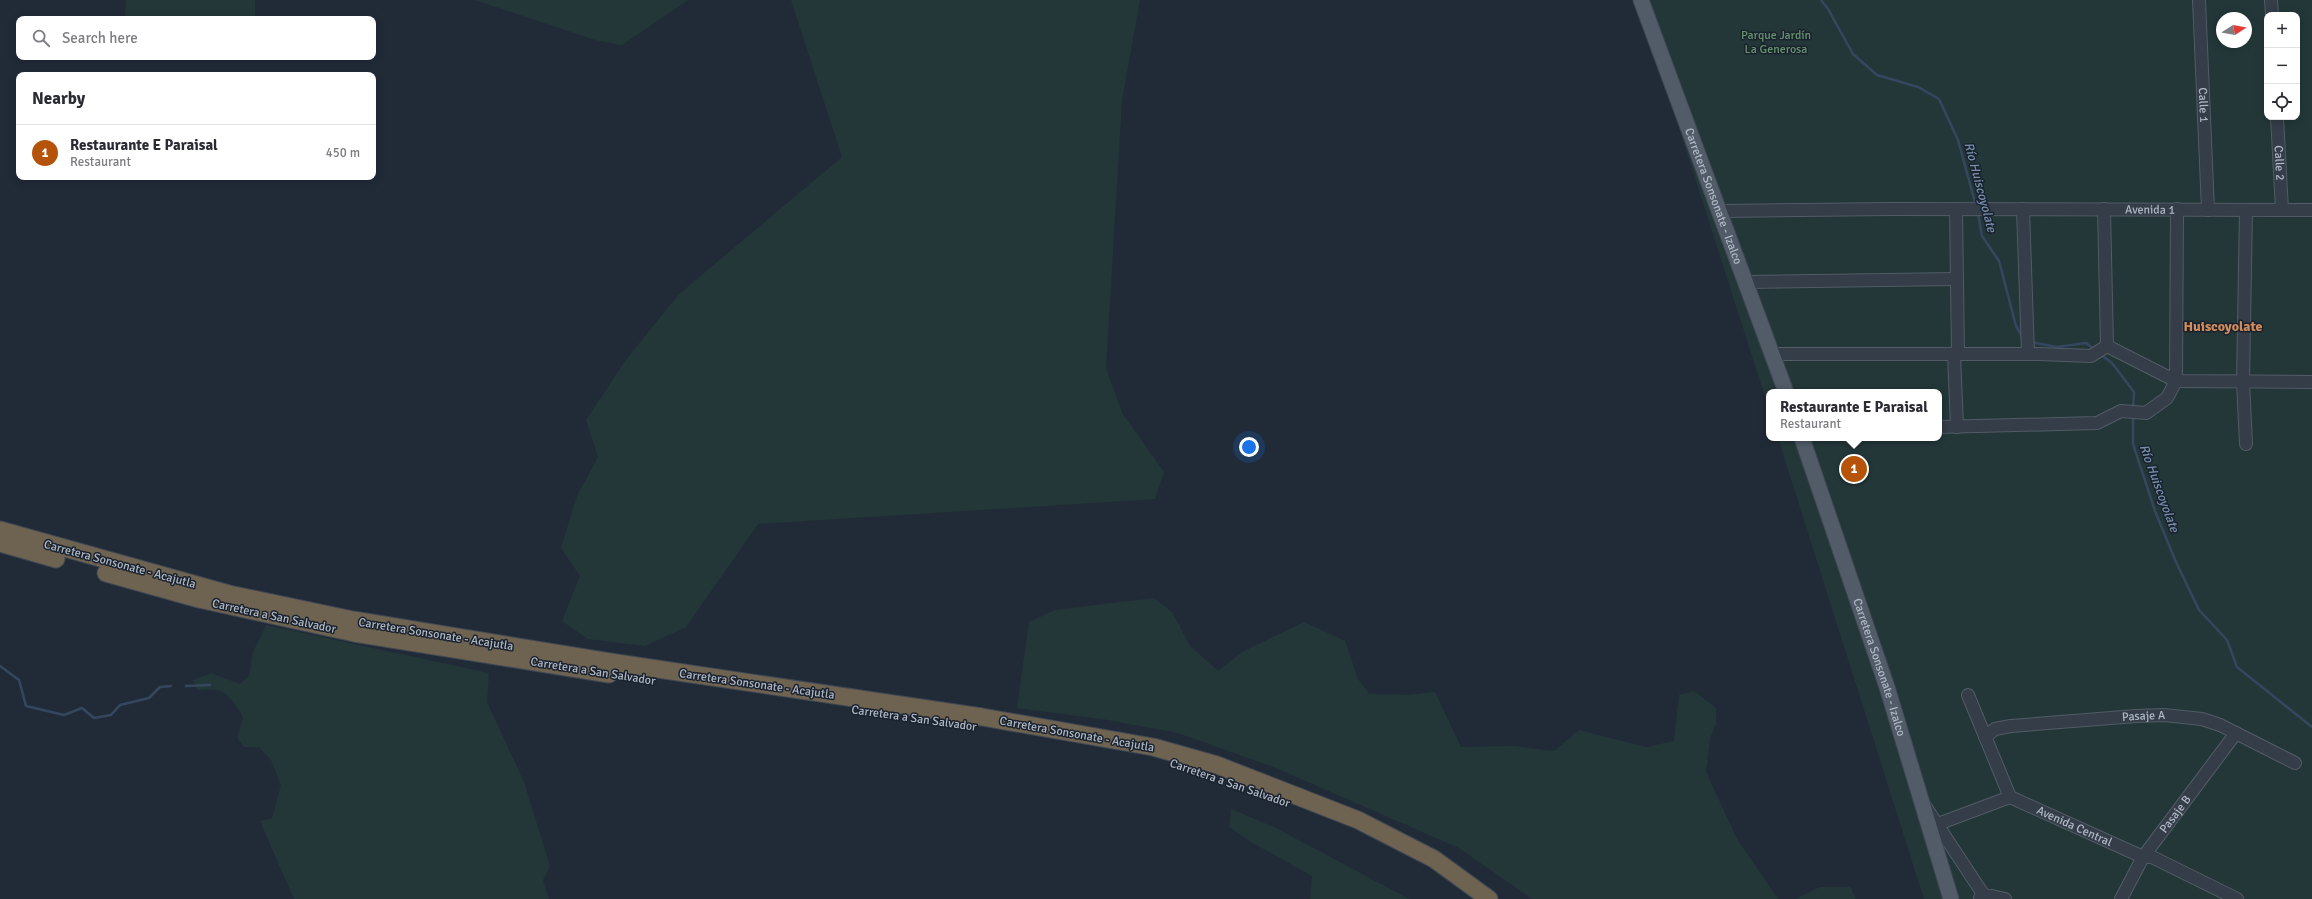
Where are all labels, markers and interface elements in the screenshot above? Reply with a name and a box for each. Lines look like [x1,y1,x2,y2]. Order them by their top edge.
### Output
north arrow [2216,12,2252,48]
map controls [2264,12,2300,120]
button: + [2264,12,2300,48]
search box [16,16,376,60]
icon: search [30,27,52,49]
park label: Parque Jardín La Generosa [1741,28,1811,57]
text: Search here [62,29,138,47]
button: − [2264,48,2300,84]
button: locate [2264,84,2300,120]
street label: Calle 1 [2195,87,2211,123]
text: Nearby [32,88,85,109]
street label: Carretera Sonsonate - Izalco [1681,126,1745,267]
text: Restaurante E Paraisal [70,136,218,154]
water label: Río Huiscoyolate [1960,141,2000,235]
text: 1 [41,145,49,161]
text: 450 m [326,145,360,161]
street label: Calle 2 [2271,145,2287,181]
text: Restaurant [70,154,131,170]
street label: Avenida 1 [2125,203,2175,218]
district label: Huiscoyolate [2183,318,2263,335]
popup [1766,389,1942,441]
text: Restaurante E Paraisal [1780,398,1928,416]
text: Restaurant [1780,416,1841,432]
your location [1239,437,1259,457]
water label: Río Huiscoyolate [2136,442,2183,536]
pin: 1 [1841,454,1867,484]
street label: Carretera Sonsonate - Acajutla [42,537,198,592]
street label: Carretera a San Salvador [211,596,338,637]
street label: Carretera Sonsonate - Izalco [1849,596,1908,738]
street label: Carretera Sonsonate - Acajutla [357,615,515,654]
street label: Carretera a San Salvador [529,654,657,689]
street label: Carretera Sonsonate - Acajutla [678,666,836,703]
street label: Carretera a San Salvador [850,702,978,735]
street label: Pasaje A [2121,708,2166,725]
street label: Carretera Sonsonate - Acajutla [998,713,1155,755]
street label: Carretera a San Salvador [1168,756,1293,811]
street label: Pasaje B [2157,793,2195,836]
street label: Avenida Central [2034,803,2115,850]

